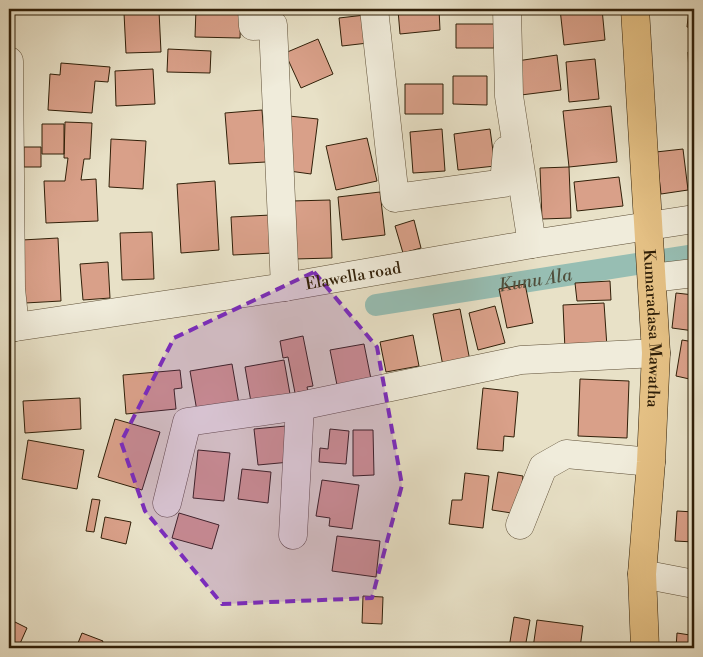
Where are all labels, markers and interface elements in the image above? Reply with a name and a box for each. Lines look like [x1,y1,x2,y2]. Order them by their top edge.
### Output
street label: Kumaradasa Mawatha [639,249,665,409]
street label: Elawella road [304,258,402,294]
water label: Kunu Ala [497,263,575,298]

